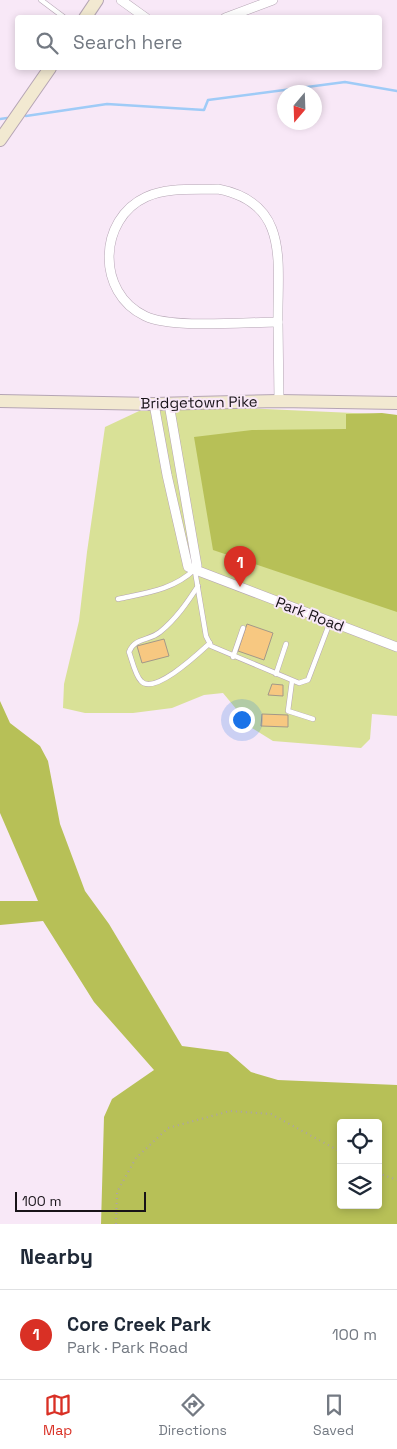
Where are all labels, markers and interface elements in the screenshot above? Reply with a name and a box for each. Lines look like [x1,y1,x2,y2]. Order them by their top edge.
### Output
search box [15,15,382,70]
icon: search [33,29,61,57]
text: Search here [73,30,183,55]
north arrow [277,85,322,130]
street label: Bridgetown Pike [140,391,258,413]
pin: 1 [224,546,256,587]
street label: Park Road [273,592,347,636]
your location [229,707,255,733]
map controls [337,1119,382,1209]
button: locate [337,1119,382,1164]
button: layers [337,1164,382,1209]
scale bar [15,1189,146,1212]
text: 100 m [22,1192,61,1210]
text: Nearby [20,1243,93,1270]
text: Core Creek Park [67,1312,211,1337]
text: 1 [32,1324,40,1345]
text: 100 m [332,1324,377,1345]
text: Park · Park Road [67,1337,188,1358]
tab: Map [43,1391,72,1439]
tab: Directions [158,1391,227,1439]
tab: Saved [313,1391,354,1439]

